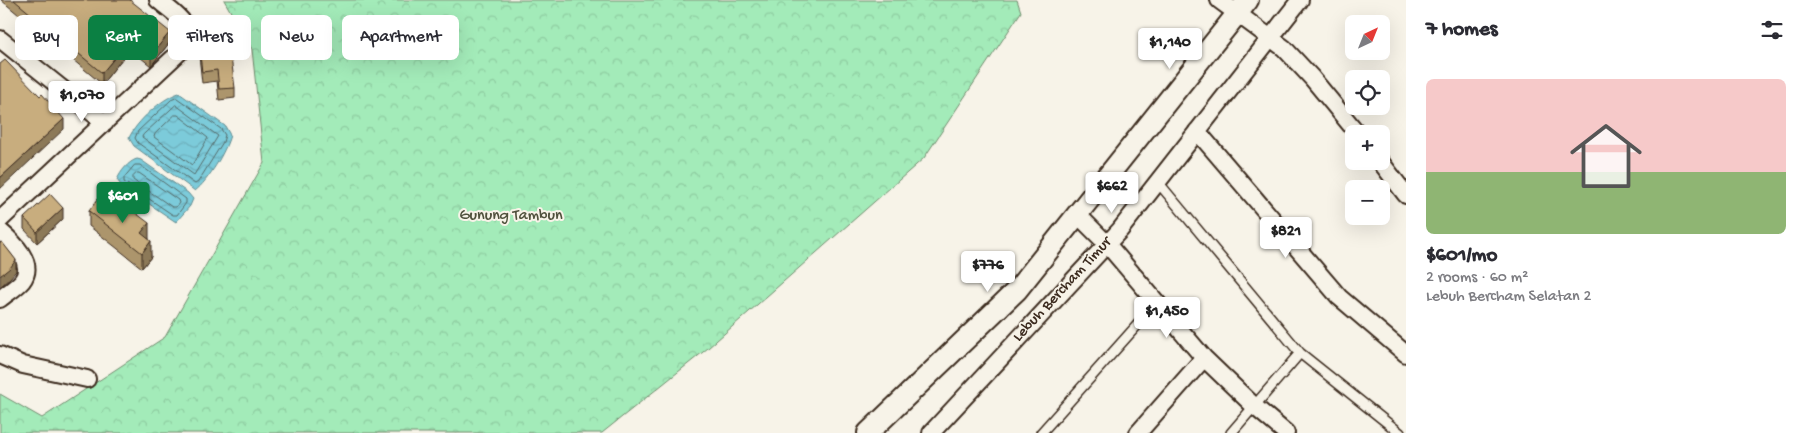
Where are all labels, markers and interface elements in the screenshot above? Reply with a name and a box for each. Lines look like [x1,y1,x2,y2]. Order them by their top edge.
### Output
chip: Buy [15,15,78,60]
chip: Rent [88,15,158,60]
chip: Filters [168,15,251,60]
chip: New [261,15,332,60]
chip: Apartment [342,15,459,60]
north arrow [1345,15,1390,60]
map controls [1345,15,1390,225]
icon: filters [1758,16,1786,44]
text: 7 homes [1426,18,1498,43]
pin: $1,140 [1129,28,1211,70]
text: $1,140 [1149,34,1191,53]
button: locate [1345,70,1390,115]
pin: $1,070 [41,80,123,123]
text: $1,070 [59,87,105,106]
icon: home [1561,111,1651,201]
button: + [1345,125,1390,170]
pin: $662 [1082,172,1142,214]
text: $662 [1096,178,1128,197]
button: − [1345,180,1390,225]
pin: $601 [93,182,153,224]
text: $601 [108,188,138,207]
park label: Gunung Tambun [459,207,563,226]
pin: $821 [1256,216,1316,259]
text: $821 [1271,223,1301,242]
street label: Lebuh Bercham Timur [1009,233,1117,346]
text: $601/mo [1426,244,1497,269]
pin: $776 [958,250,1018,293]
text: $776 [972,257,1004,276]
text: 2 rooms · 60 m² [1426,269,1528,288]
text: Lebuh Bercham Selatan 2 [1426,288,1591,307]
pin: $1,450 [1126,296,1208,339]
text: $1,450 [1145,303,1189,322]

